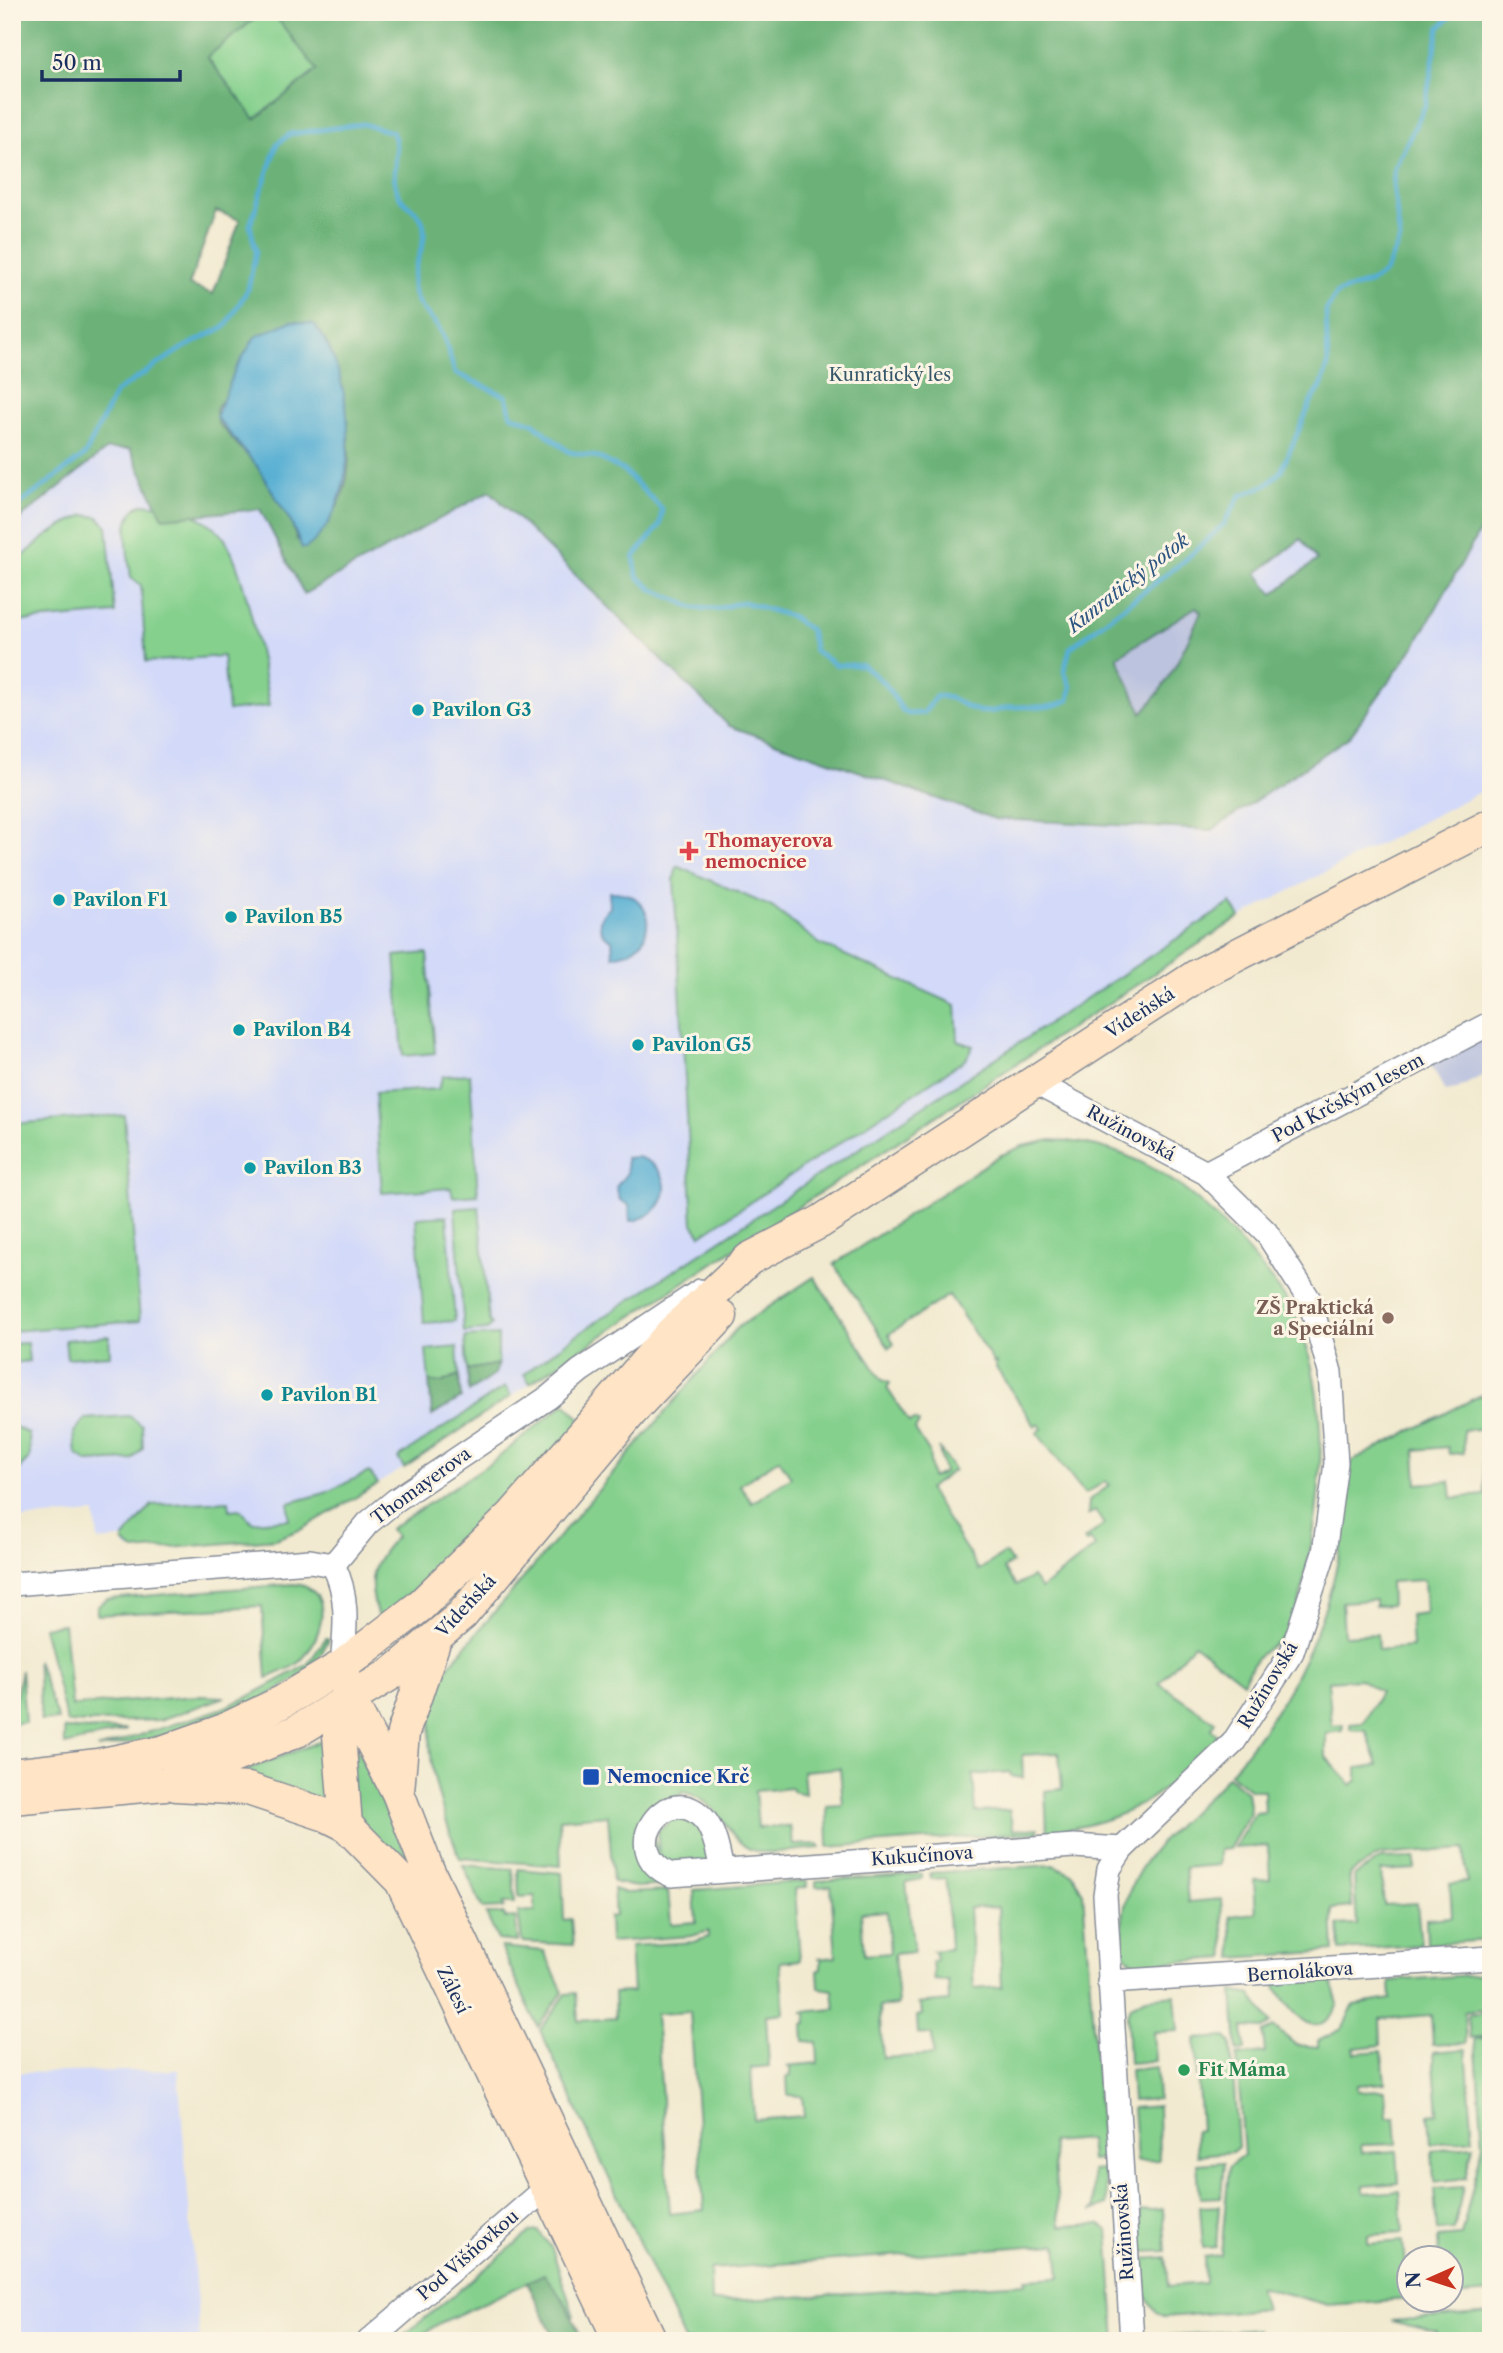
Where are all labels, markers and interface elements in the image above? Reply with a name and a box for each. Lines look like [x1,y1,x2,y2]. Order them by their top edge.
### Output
scale bar [42,38,180,82]
text: 50 m [52,50,102,75]
park label: Kunratický les [829,364,951,386]
water label: Kunratický potok [1061,528,1193,639]
place label: Pavilon G3 [432,699,531,721]
marker: Pavilon G3 [410,702,426,718]
place label: Thomayerova nemocnice [705,830,833,873]
marker: Thomayerova nemocnice [679,841,699,861]
place label: Pavilon F1 [73,889,167,911]
marker: Pavilon F1 [51,892,67,908]
place label: Pavilon B5 [245,906,342,928]
marker: Pavilon B5 [223,909,239,925]
street label: Vídeňská [1101,982,1179,1044]
place label: Pavilon B4 [253,1019,351,1041]
marker: Pavilon B4 [231,1022,247,1038]
place label: Pavilon G5 [652,1034,751,1056]
marker: Pavilon G5 [630,1037,646,1053]
street label: Pod Krčským lesem [1268,1049,1428,1147]
street label: Ružinovská [1083,1100,1180,1166]
place label: Pavilon B3 [264,1157,362,1179]
marker: Pavilon B3 [242,1160,258,1176]
place label: ZŠ Praktická a Speciální [1256,1295,1375,1340]
marker: ZŠ Praktická a Speciální [1380,1310,1396,1326]
place label: Pavilon B1 [281,1384,377,1406]
marker: Pavilon B1 [259,1387,275,1403]
street label: Thomayerova [367,1442,476,1530]
street label: Vídeňská [431,1570,501,1643]
street label: Ružinovská [1233,1637,1303,1732]
place label: Nemocnice Krč [607,1766,749,1788]
marker: Nemocnice Krč [581,1767,601,1787]
street label: Kukučínova [870,1841,974,1871]
street label: Bernolákova [1246,1957,1354,1987]
street label: Zálesí [432,1963,474,2018]
place label: Fit Máma [1198,2059,1287,2081]
marker: Fit Máma [1176,2062,1192,2078]
street label: Ružinovská [1110,2182,1138,2281]
street label: Pod Višňovkou [413,2205,523,2305]
north arrow [1394,2244,1464,2314]
text: N [1402,2271,1425,2289]

